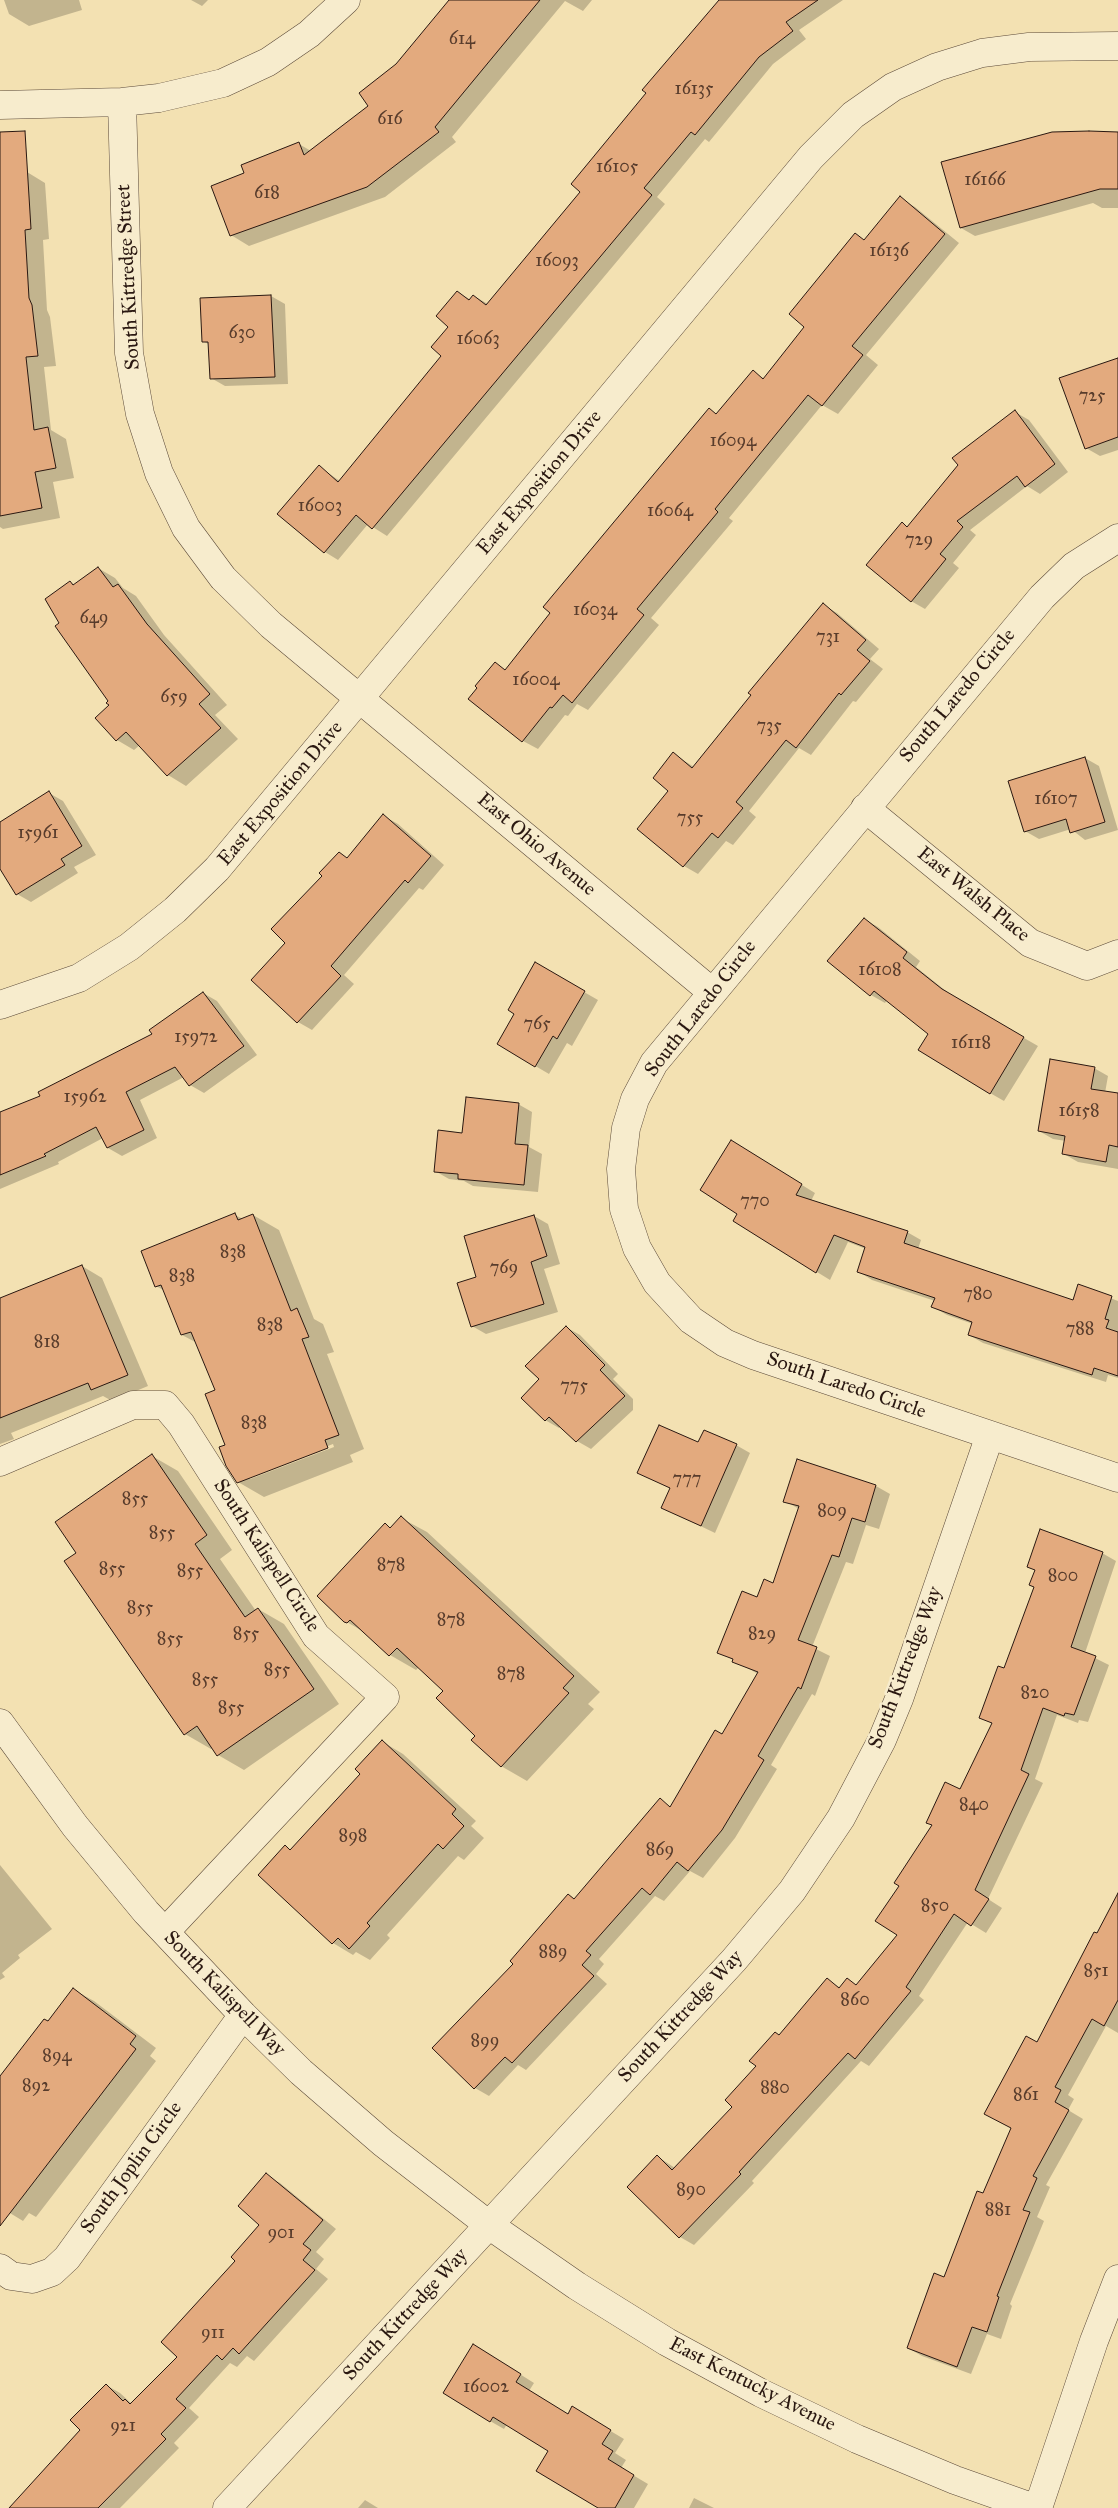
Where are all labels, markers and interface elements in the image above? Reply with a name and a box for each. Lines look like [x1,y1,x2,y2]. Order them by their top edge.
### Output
house number: 614 [449,29,475,51]
house number: 16135 [675,79,713,101]
house number: 616 [377,109,403,131]
house number: 16105 [596,157,638,179]
house number: 16166 [964,170,1006,192]
street label: South Kittredge Street [112,183,146,371]
house number: 618 [254,183,280,205]
house number: 16136 [869,241,909,263]
house number: 16093 [535,251,579,273]
house number: 630 [229,323,255,345]
house number: 16063 [456,329,500,351]
house number: 725 [1079,386,1105,408]
street label: East Exposition Drive [472,406,608,560]
house number: 16094 [710,431,756,453]
house number: 16003 [298,496,342,518]
house number: 16064 [647,501,693,523]
house number: 729 [905,530,933,552]
house number: 16034 [573,600,617,622]
house number: 649 [80,608,108,630]
street label: South Laredo Circle [895,624,1021,768]
house number: 731 [816,627,840,649]
house number: 16004 [512,670,560,692]
house number: 659 [160,687,188,709]
house number: 735 [756,716,782,738]
street label: East Exposition Drive [213,717,349,871]
street label: East Ohio Avenue [472,788,600,902]
house number: 16107 [1034,789,1078,811]
house number: 755 [677,808,703,830]
house number: 15961 [17,823,59,845]
street label: East Walsh Place [912,842,1034,948]
street label: South Laredo Circle [640,936,762,1082]
house number: 16108 [858,960,902,982]
house number: 765 [523,1014,551,1036]
house number: 15972 [174,1027,218,1049]
house number: 16118 [951,1033,991,1055]
house number: 15962 [63,1087,107,1109]
house number: 16158 [1058,1101,1100,1123]
house number: 770 [740,1191,770,1213]
house number: 838 [220,1242,246,1264]
house number: 769 [490,1258,518,1280]
house number: 838 [169,1266,195,1288]
house number: 780 [963,1284,993,1306]
house number: 838 [257,1315,283,1337]
house number: 788 [1066,1319,1094,1341]
house number: 818 [34,1332,60,1354]
street label: South Laredo Circle [763,1347,929,1425]
house number: 775 [560,1376,588,1398]
house number: 838 [241,1413,267,1435]
house number: 777 [673,1469,701,1491]
street label: South Kalispell Circle [208,1475,324,1637]
house number: 855 [122,1489,148,1511]
house number: 809 [817,1501,847,1523]
house number: 855 [149,1523,175,1545]
house number: 878 [377,1555,405,1577]
house number: 855 [99,1559,125,1581]
house number: 855 [177,1561,203,1583]
house number: 800 [1048,1566,1078,1588]
street label: South Kittredge Way [864,1583,948,1753]
house number: 855 [127,1598,153,1620]
house number: 878 [437,1610,465,1632]
house number: 855 [233,1624,259,1646]
house number: 829 [748,1624,776,1646]
house number: 855 [157,1629,183,1651]
house number: 855 [264,1660,290,1682]
house number: 878 [497,1664,525,1686]
house number: 855 [192,1670,218,1692]
house number: 820 [1021,1683,1049,1705]
house number: 855 [218,1698,244,1720]
house number: 840 [959,1795,989,1817]
house number: 898 [339,1826,367,1848]
house number: 869 [646,1840,674,1862]
house number: 850 [921,1896,949,1918]
street label: South Kalispell Way [158,1926,290,2062]
house number: 889 [539,1942,567,1964]
street label: South Kittredge Way [614,1946,748,2088]
house number: 851 [1083,1961,1109,1983]
house number: 860 [840,1990,870,2012]
house number: 899 [471,2031,499,2053]
house number: 894 [42,2046,72,2068]
house number: 892 [22,2076,50,2098]
house number: 880 [760,2078,790,2100]
house number: 861 [1013,2085,1039,2107]
street label: South Joplin Circle [76,2097,188,2239]
house number: 890 [676,2180,706,2202]
house number: 881 [985,2200,1011,2222]
house number: 901 [267,2223,295,2245]
street label: South Kittredge Way [339,2244,473,2386]
house number: 911 [201,2323,225,2345]
street label: East Kentucky Avenue [665,2333,839,2437]
house number: 16002 [463,2377,509,2399]
house number: 921 [110,2416,136,2438]

